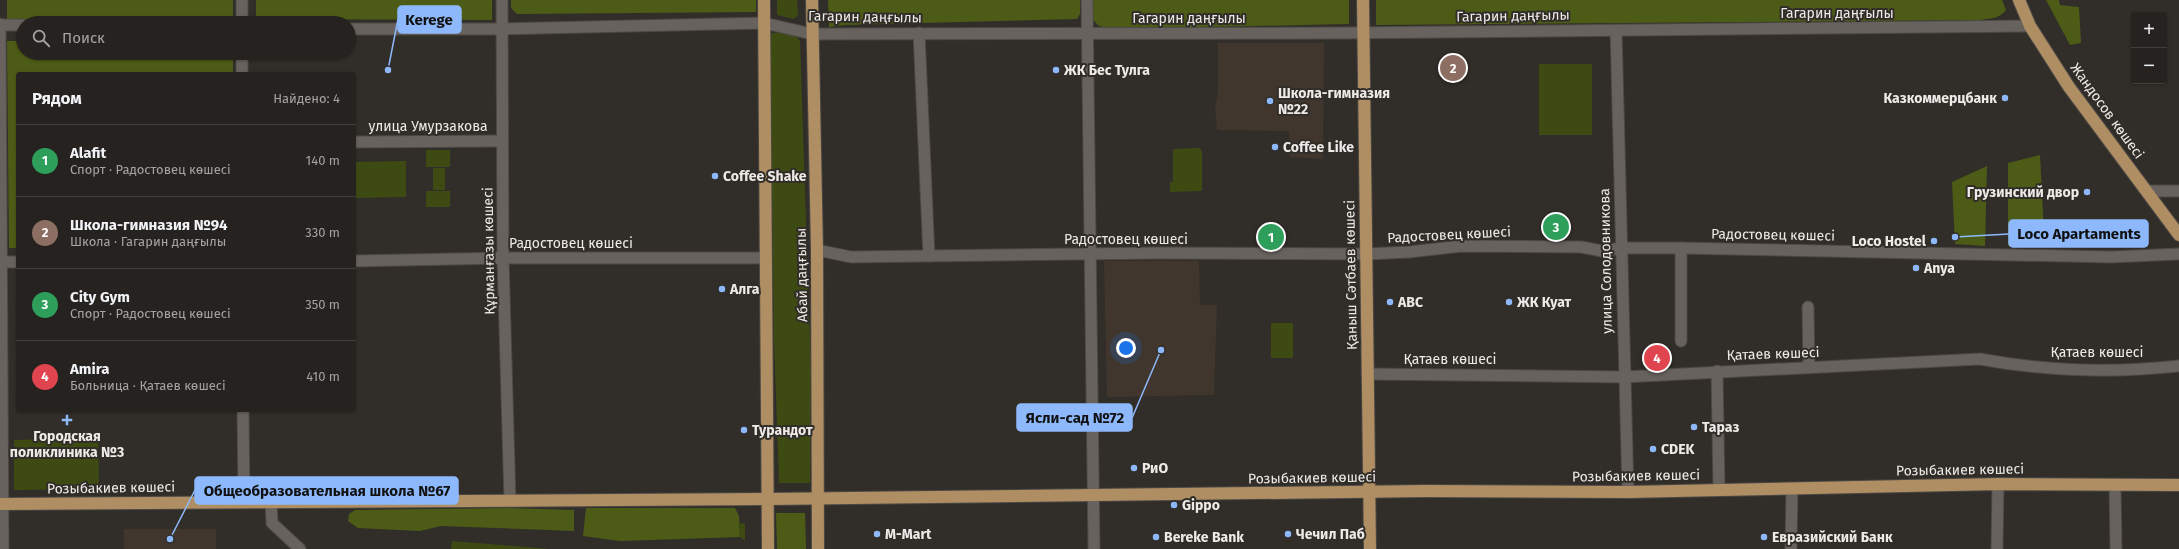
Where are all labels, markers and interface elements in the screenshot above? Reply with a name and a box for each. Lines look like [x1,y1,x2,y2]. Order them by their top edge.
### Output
street label: Гагарин даңғылы [1780,5,1894,22]
callout: Kerege [398,6,461,33]
street label: Гагарин даңғылы [1456,7,1570,25]
street label: Гагарин даңғылы [808,8,922,26]
street label: Гагарин даңғылы [1132,10,1246,27]
text: Kerege [405,11,453,29]
map controls [2131,12,2167,84]
button: + [2131,12,2167,48]
search box [16,16,356,60]
icon: search [30,27,52,49]
text: Поиск [62,29,105,47]
button: − [2131,48,2167,84]
pin: 2 [1440,53,1466,83]
street label: Жандосов көшесі [2067,60,2147,162]
place label: ЖК Бес Тулга [1063,62,1150,79]
marker: ЖК Бес Тулга [1051,65,1061,75]
place label: Школа-гимназия №22 [1278,85,1390,118]
text: Рядом [32,88,82,109]
place label: Казкоммерцбанк [1884,90,1997,107]
text: Найдено: 4 [273,91,340,106]
marker: Казкоммерцбанк [2000,93,2010,103]
marker: Школа-гимназия №22 [1265,96,1275,106]
street label: улица Умурзакова [368,118,488,135]
place label: Coffee Like [1283,139,1354,156]
marker: Coffee Like [1270,142,1280,152]
text: Alafit [70,144,106,162]
text: 1 [42,153,48,168]
text: 140 m [306,153,340,168]
text: Спорт · Радостовец көшесі [70,162,231,177]
place label: Coffee Shake [723,168,807,185]
marker: Coffee Shake [710,171,720,181]
place label: Грузинский двор [1967,184,2079,201]
street label: Құрманғазы көшесі [479,187,499,315]
marker: Грузинский двор [2082,187,2092,197]
street label: улица Солодовникова [1596,188,1616,334]
street label: Қаныш Сәтбаев көшесі [1341,200,1361,350]
pin: 3 [1543,212,1569,242]
text: Школа-гимназия №94 [70,216,227,234]
callout: Loco Apartaments [2009,220,2148,247]
pin: 1 [1258,222,1284,252]
street label: Радостовец көшесі [1387,223,1511,247]
text: 2 [42,225,48,240]
text: 330 m [305,225,340,240]
street label: Радостовец көшесі [1711,225,1835,245]
text: Loco Apartaments [2017,225,2141,243]
street label: Абай даңғылы [793,228,811,322]
street label: Радостовец көшесі [1064,231,1188,248]
place label: Loco Hostel [1852,233,1927,250]
text: Школа · Гагарин даңғылы [70,234,226,249]
street label: Радостовец көшесі [509,235,633,252]
marker: Loco Hostel [1929,236,1939,246]
place label: Anya [1923,260,1955,277]
marker: Anya [1911,263,1921,273]
place label: Алга [729,281,760,298]
marker: Алга [717,284,727,294]
text: City Gym [70,288,130,306]
place label: ABC [1397,294,1423,311]
place label: ЖК Куат [1516,294,1572,311]
text: 3 [42,297,48,312]
text: 350 m [305,297,340,312]
marker: ABC [1385,297,1395,307]
marker: ЖК Куат [1504,297,1514,307]
text: Спорт · Радостовец көшесі [70,306,231,321]
your location [1116,338,1136,358]
pin: 4 [1644,343,1670,373]
street label: Қатаев көшесі [1726,344,1820,364]
street label: Қатаев көшесі [2051,344,2143,361]
street label: Қатаев көшесі [1404,351,1496,368]
text: Amira [70,360,109,378]
text: 4 [41,369,49,384]
text: 410 m [306,369,340,384]
text: Больница · Қатаев көшесі [70,378,226,393]
callout: Ясли-сад №72 [1017,404,1132,431]
text: Ясли-сад №72 [1026,409,1124,427]
marker: Городская поликлиника №3 [61,414,73,426]
place label: Тараз [1702,419,1739,436]
place label: Турандот [752,422,813,439]
marker: Тараз [1689,422,1699,432]
marker: Турандот [739,425,749,435]
place label: Городская поликлиника №3 [10,428,124,461]
place label: CDEK [1661,441,1696,458]
marker: CDEK [1648,444,1658,454]
place label: РиО [1142,460,1168,477]
street label: Розыбакиев көшесі [1896,460,2024,480]
marker: РиО [1129,463,1139,473]
street label: Розыбакиев көшесі [1572,466,1700,486]
street label: Розыбакиев көшесі [1248,468,1376,488]
callout: Общеобразовательная школа №67 [195,477,458,504]
street label: Розыбакиев көшесі [47,478,175,498]
text: Общеобразовательная школа №67 [204,482,450,500]
place label: Gippo [1182,497,1220,514]
marker: Gippo [1169,500,1179,510]
place label: M-Mart [885,526,932,543]
place label: Чечил Паб [1296,526,1365,543]
marker: M-Mart [872,529,882,539]
place label: Bereke Bank [1164,529,1244,546]
marker: Чечил Паб [1283,529,1293,539]
place label: Евразийский Банк [1772,529,1893,546]
marker: Bereke Bank [1151,532,1161,542]
marker: Евразийский Банк [1759,532,1769,542]

